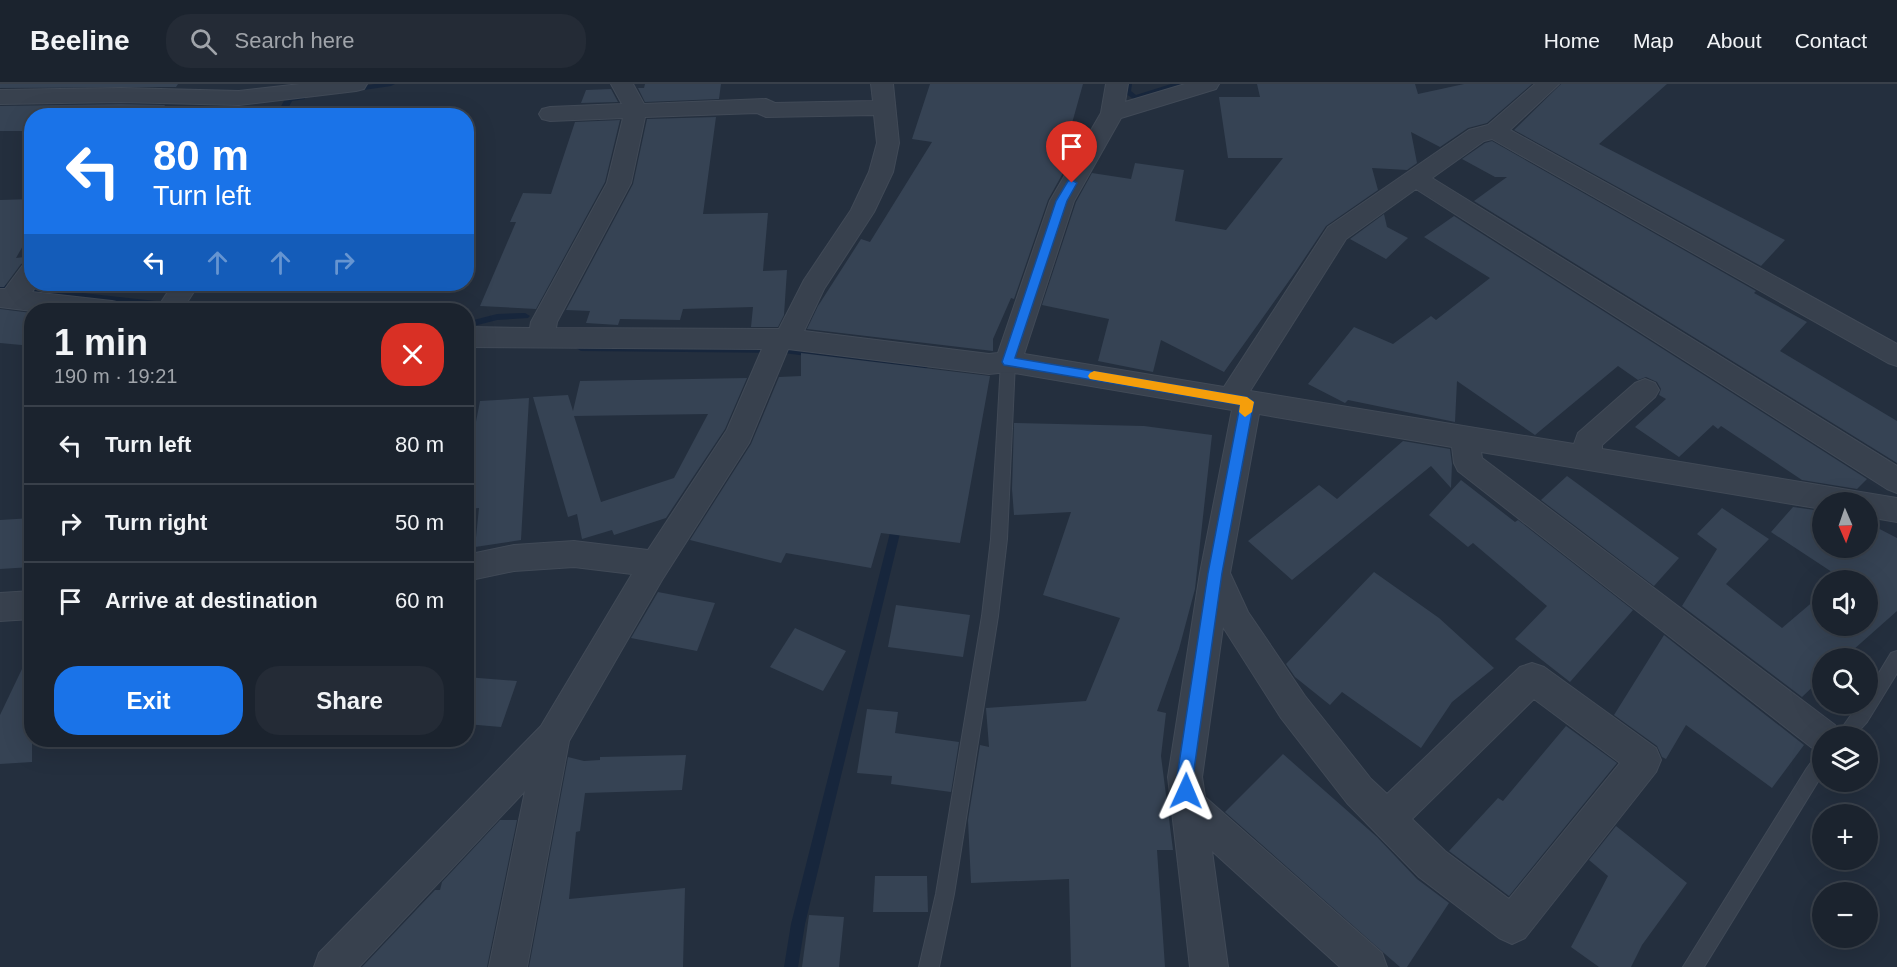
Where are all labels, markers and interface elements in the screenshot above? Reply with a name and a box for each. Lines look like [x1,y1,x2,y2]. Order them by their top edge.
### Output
search box [166,14,586,68]
text: Beeline [30,25,130,56]
icon: search [187,25,220,58]
text: Search here [235,28,354,53]
text: Home [1544,29,1600,52]
text: Map [1633,29,1674,52]
text: About [1707,29,1762,52]
text: Contact [1795,29,1867,52]
pin [1046,121,1097,183]
icon: arrive [1055,130,1088,163]
icon: left [54,132,132,210]
text: 80 m [153,132,249,179]
text: Turn left [153,181,251,211]
icon: left [138,246,171,279]
icon: ahead [201,246,234,279]
icon: ahead [264,246,297,279]
icon: right [327,246,360,279]
text: 1 min [54,322,148,363]
button: close [381,323,444,386]
text: 190 m · 19:21 [54,365,177,387]
icon: left [54,429,87,462]
text: Turn left [105,432,191,457]
text: 80 m [395,432,444,457]
north arrow [1812,492,1878,558]
map controls [1812,492,1878,948]
icon: right [54,507,87,540]
text: Turn right [105,510,207,535]
text: 50 m [395,510,444,535]
button: sound [1812,570,1878,636]
icon: arrive [54,585,87,618]
text: Arrive at destination [105,588,318,613]
text: 60 m [395,588,444,613]
button: search [1812,648,1878,714]
button: Exit [54,666,243,735]
button: Share [255,666,444,735]
button: layers [1812,726,1878,792]
position arrow [1154,759,1218,823]
button: + [1812,804,1878,870]
button: − [1812,882,1878,948]

